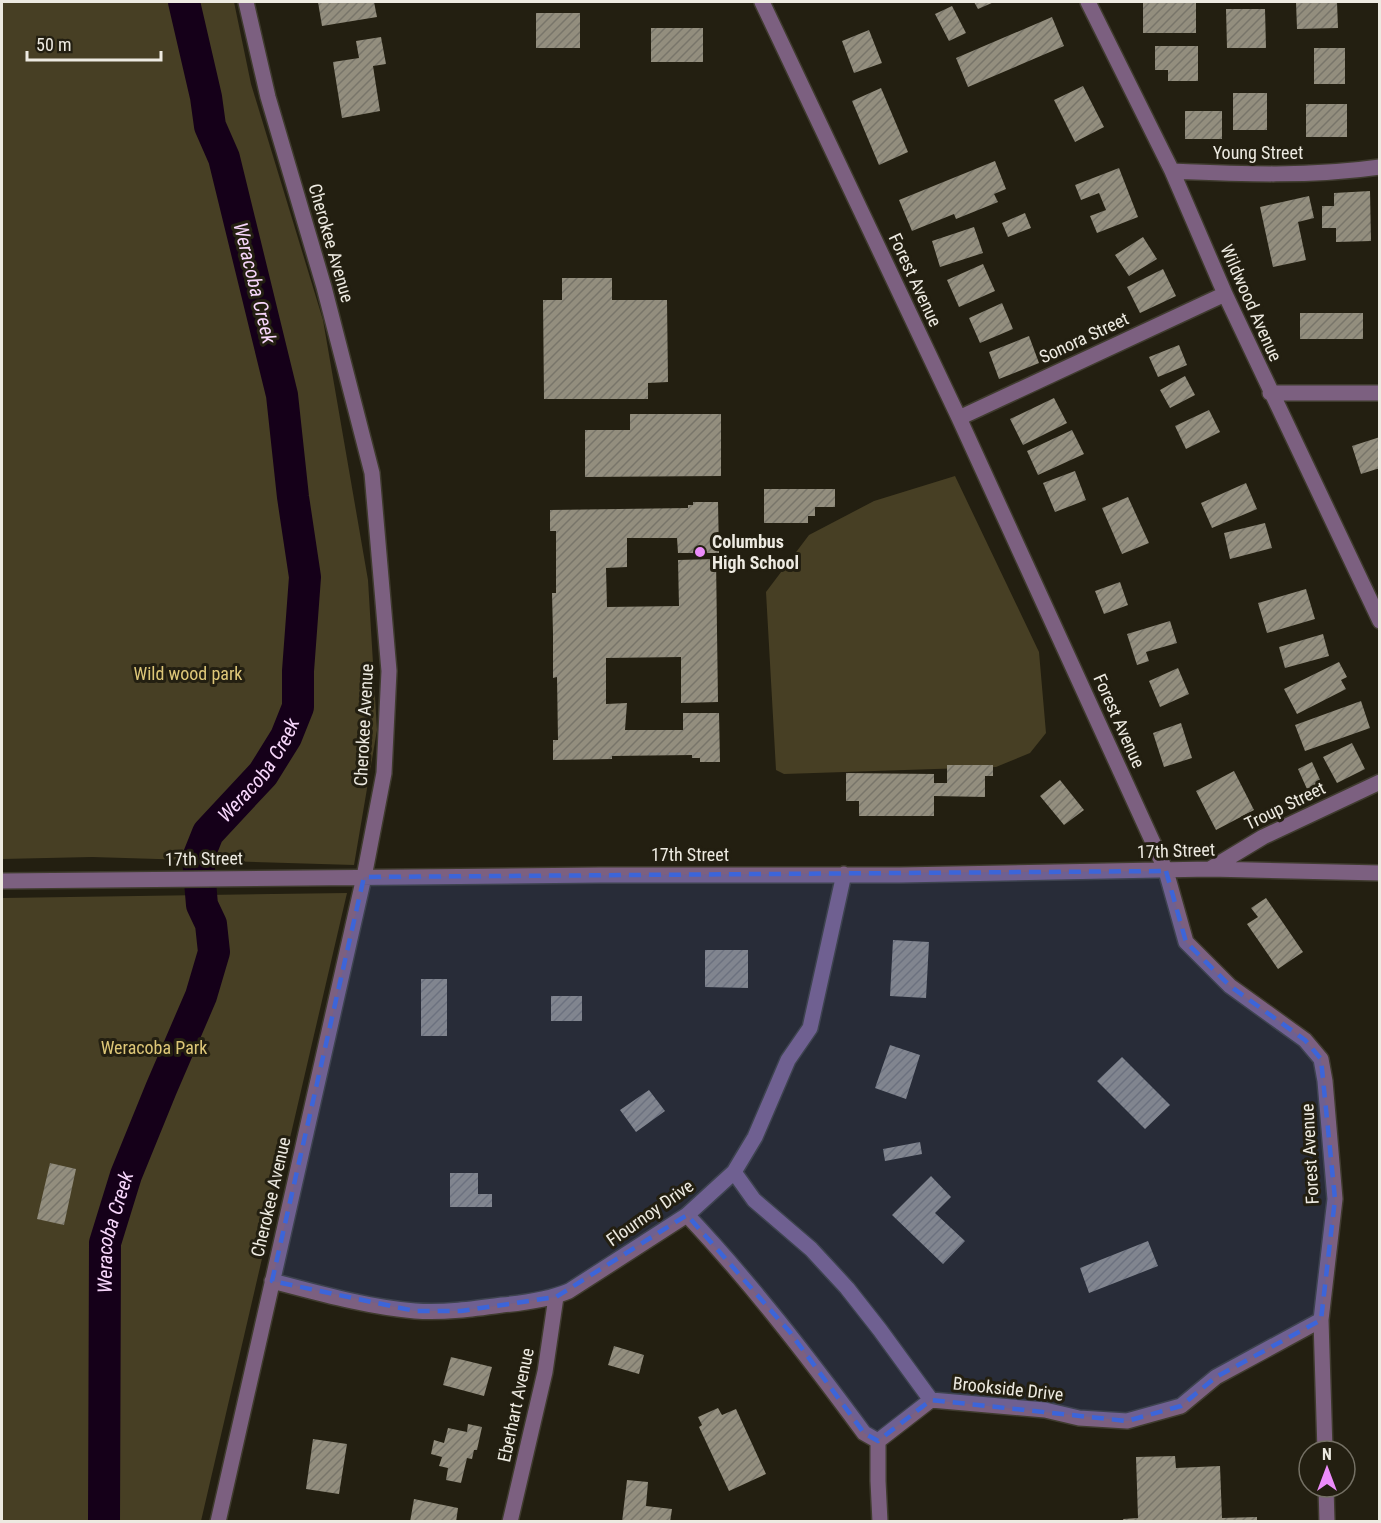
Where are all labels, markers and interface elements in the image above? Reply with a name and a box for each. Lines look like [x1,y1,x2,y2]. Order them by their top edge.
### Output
scale bar [27,24,160,62]
text: 50 m [36,34,71,55]
street label: Young Street [1213,142,1303,163]
street label: Cherokee Avenue [305,181,358,305]
water label: Weracoba Creek [228,220,282,347]
street label: Forest Avenue [885,230,946,330]
street label: Wildwood Avenue [1216,241,1287,364]
street label: Sonora Street [1036,308,1132,367]
place label: Columbus High School [712,531,799,573]
marker: Columbus High School [693,545,707,559]
park label: Wild wood park [134,663,242,684]
street label: Cherokee Avenue [350,663,377,787]
street label: Forest Avenue [1089,671,1150,771]
water label: Weracoba Creek [212,713,305,827]
street label: Troup Street [1241,777,1328,834]
street label: 17th Street [1137,839,1215,862]
street label: 17th Street [651,844,729,865]
street label: 17th Street [165,847,243,870]
park label: Weracoba Park [101,1037,207,1058]
street label: Forest Avenue [1296,1103,1323,1205]
street label: Cherokee Avenue [247,1135,295,1259]
water label: Weracoba Creek [93,1167,139,1293]
street label: Flournoy Drive [602,1175,697,1250]
street label: Eberhart Avenue [493,1346,538,1464]
street label: Brookside Drive [952,1372,1064,1405]
north arrow [1297,1439,1357,1499]
text: N [1322,1445,1332,1464]

